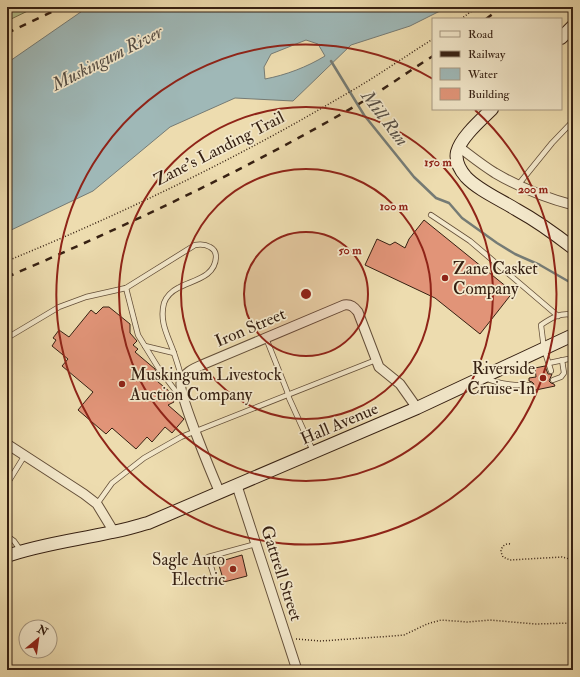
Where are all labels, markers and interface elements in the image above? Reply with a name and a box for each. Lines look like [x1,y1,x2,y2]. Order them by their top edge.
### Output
legend [432,18,562,110]
water label: Muskingum River [47,20,168,97]
text: Road [468,27,493,42]
text: Railway [468,47,506,62]
text: Water [467,67,498,82]
water label: Mill Run [355,85,413,151]
text: Building [468,87,511,102]
street label: Zane's Landing Trail [150,106,289,190]
text: 150 m [424,155,452,170]
text: 200 m [518,182,549,197]
text: 100 m [380,199,409,214]
text: 50 m [338,243,362,258]
place label: Zane Casket Company [453,258,538,300]
marker: Zane Casket Company [440,273,450,283]
centre of rings [299,287,313,301]
street label: Iron Street [212,303,289,352]
place label: Riverside Cruise-In [467,358,535,399]
place label: Muskingum Livestock Auction Company [129,364,282,406]
marker: Riverside Cruise-In [538,373,548,383]
marker: Muskingum Livestock Auction Company [117,379,127,389]
street label: Hall Avenue [297,398,381,449]
street label: Gattrell Street [256,523,307,624]
place label: Sagle Auto Electric [152,549,225,590]
marker: Sagle Auto Electric [228,564,238,574]
north arrow [18,619,58,659]
text: N [34,622,51,639]

